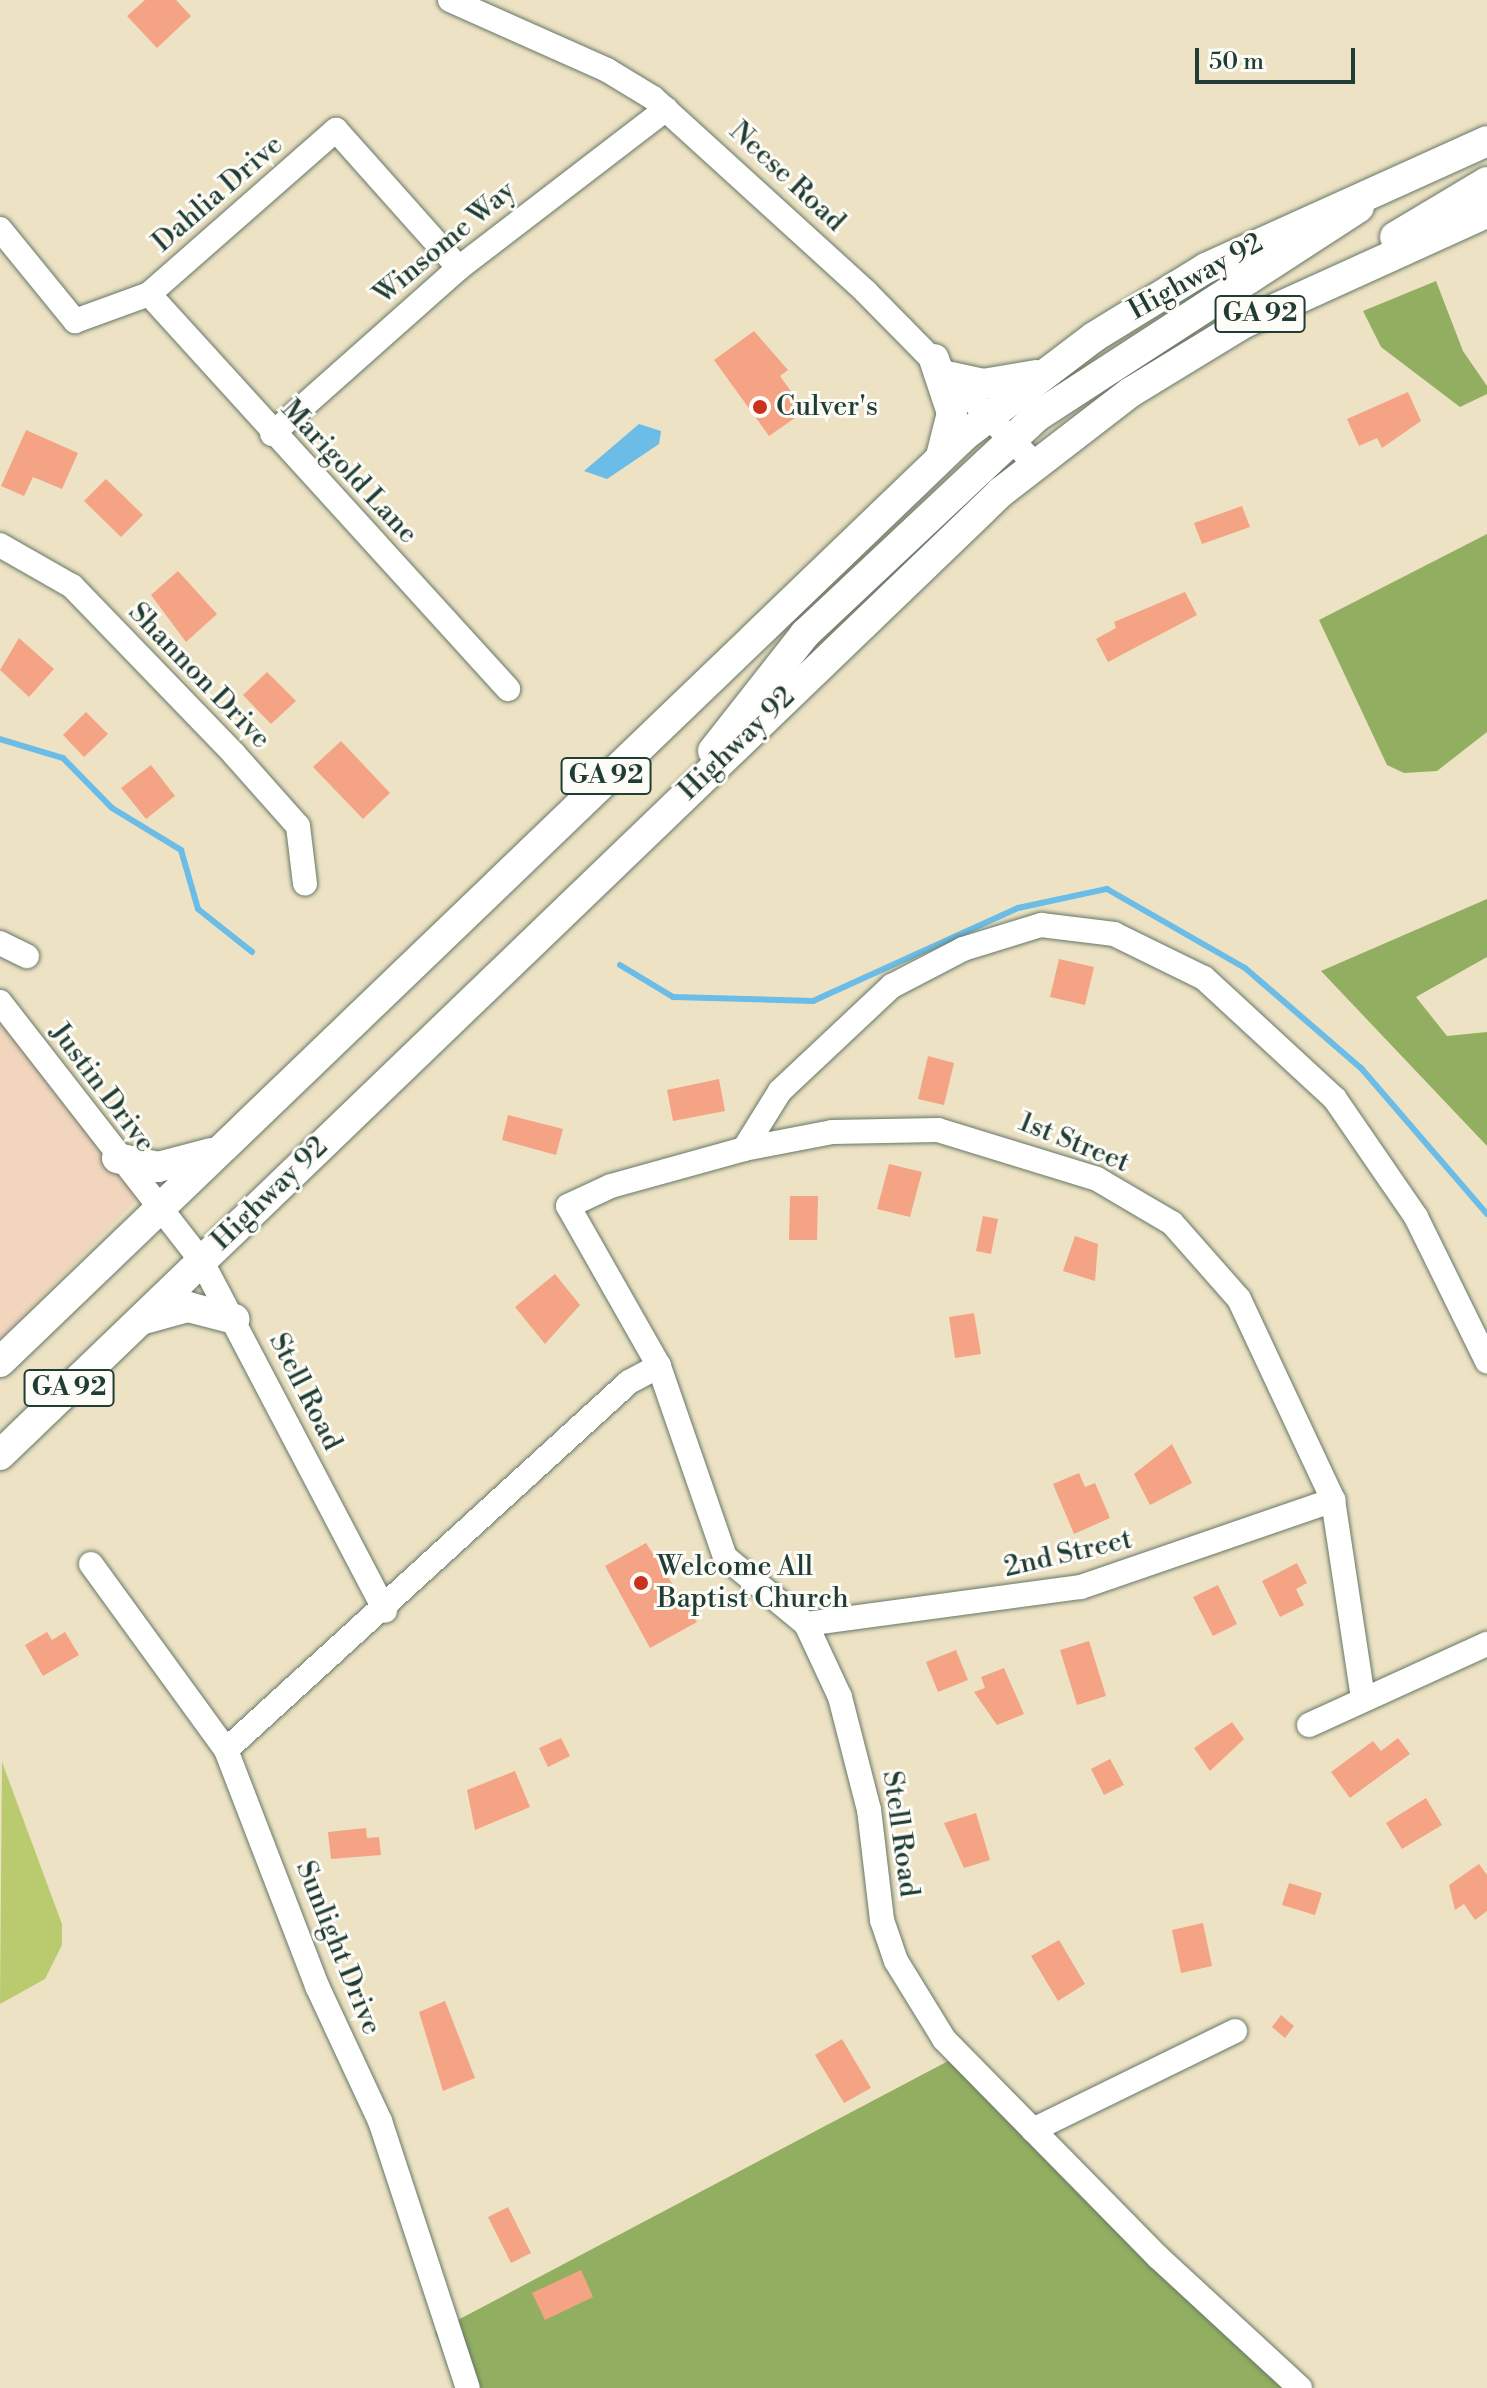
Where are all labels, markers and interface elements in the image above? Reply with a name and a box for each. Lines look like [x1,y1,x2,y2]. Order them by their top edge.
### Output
scale bar [1199,32,1359,82]
text: 50 m [1209,47,1264,77]
street label: Neese Road [722,115,852,239]
street label: Dahlia Drive [146,128,290,260]
street label: Winsome Way [368,174,522,312]
street label: Highway 92 [1123,226,1269,328]
road number: GA 92 [1214,292,1306,336]
place label: Culver's [776,390,878,424]
street label: Marigold Lane [274,393,424,551]
marker: Culver's [751,398,769,416]
street label: Shannon Drive [121,596,277,756]
street label: Highway 92 [672,680,802,808]
road number: GA 92 [560,754,652,798]
street label: Justin Drive [42,1017,162,1159]
street label: 1st Street [1014,1106,1134,1180]
street label: Highway 92 [205,1130,335,1258]
street label: Stell Road [261,1328,349,1456]
road number: GA 92 [23,1366,115,1410]
street label: 2nd Street [1001,1523,1135,1585]
place label: Welcome All Baptist Church [657,1550,849,1616]
marker: Welcome All Baptist Church [632,1574,650,1592]
street label: Stell Road [875,1769,925,1899]
street label: Sunlight Drive [288,1856,388,2040]

